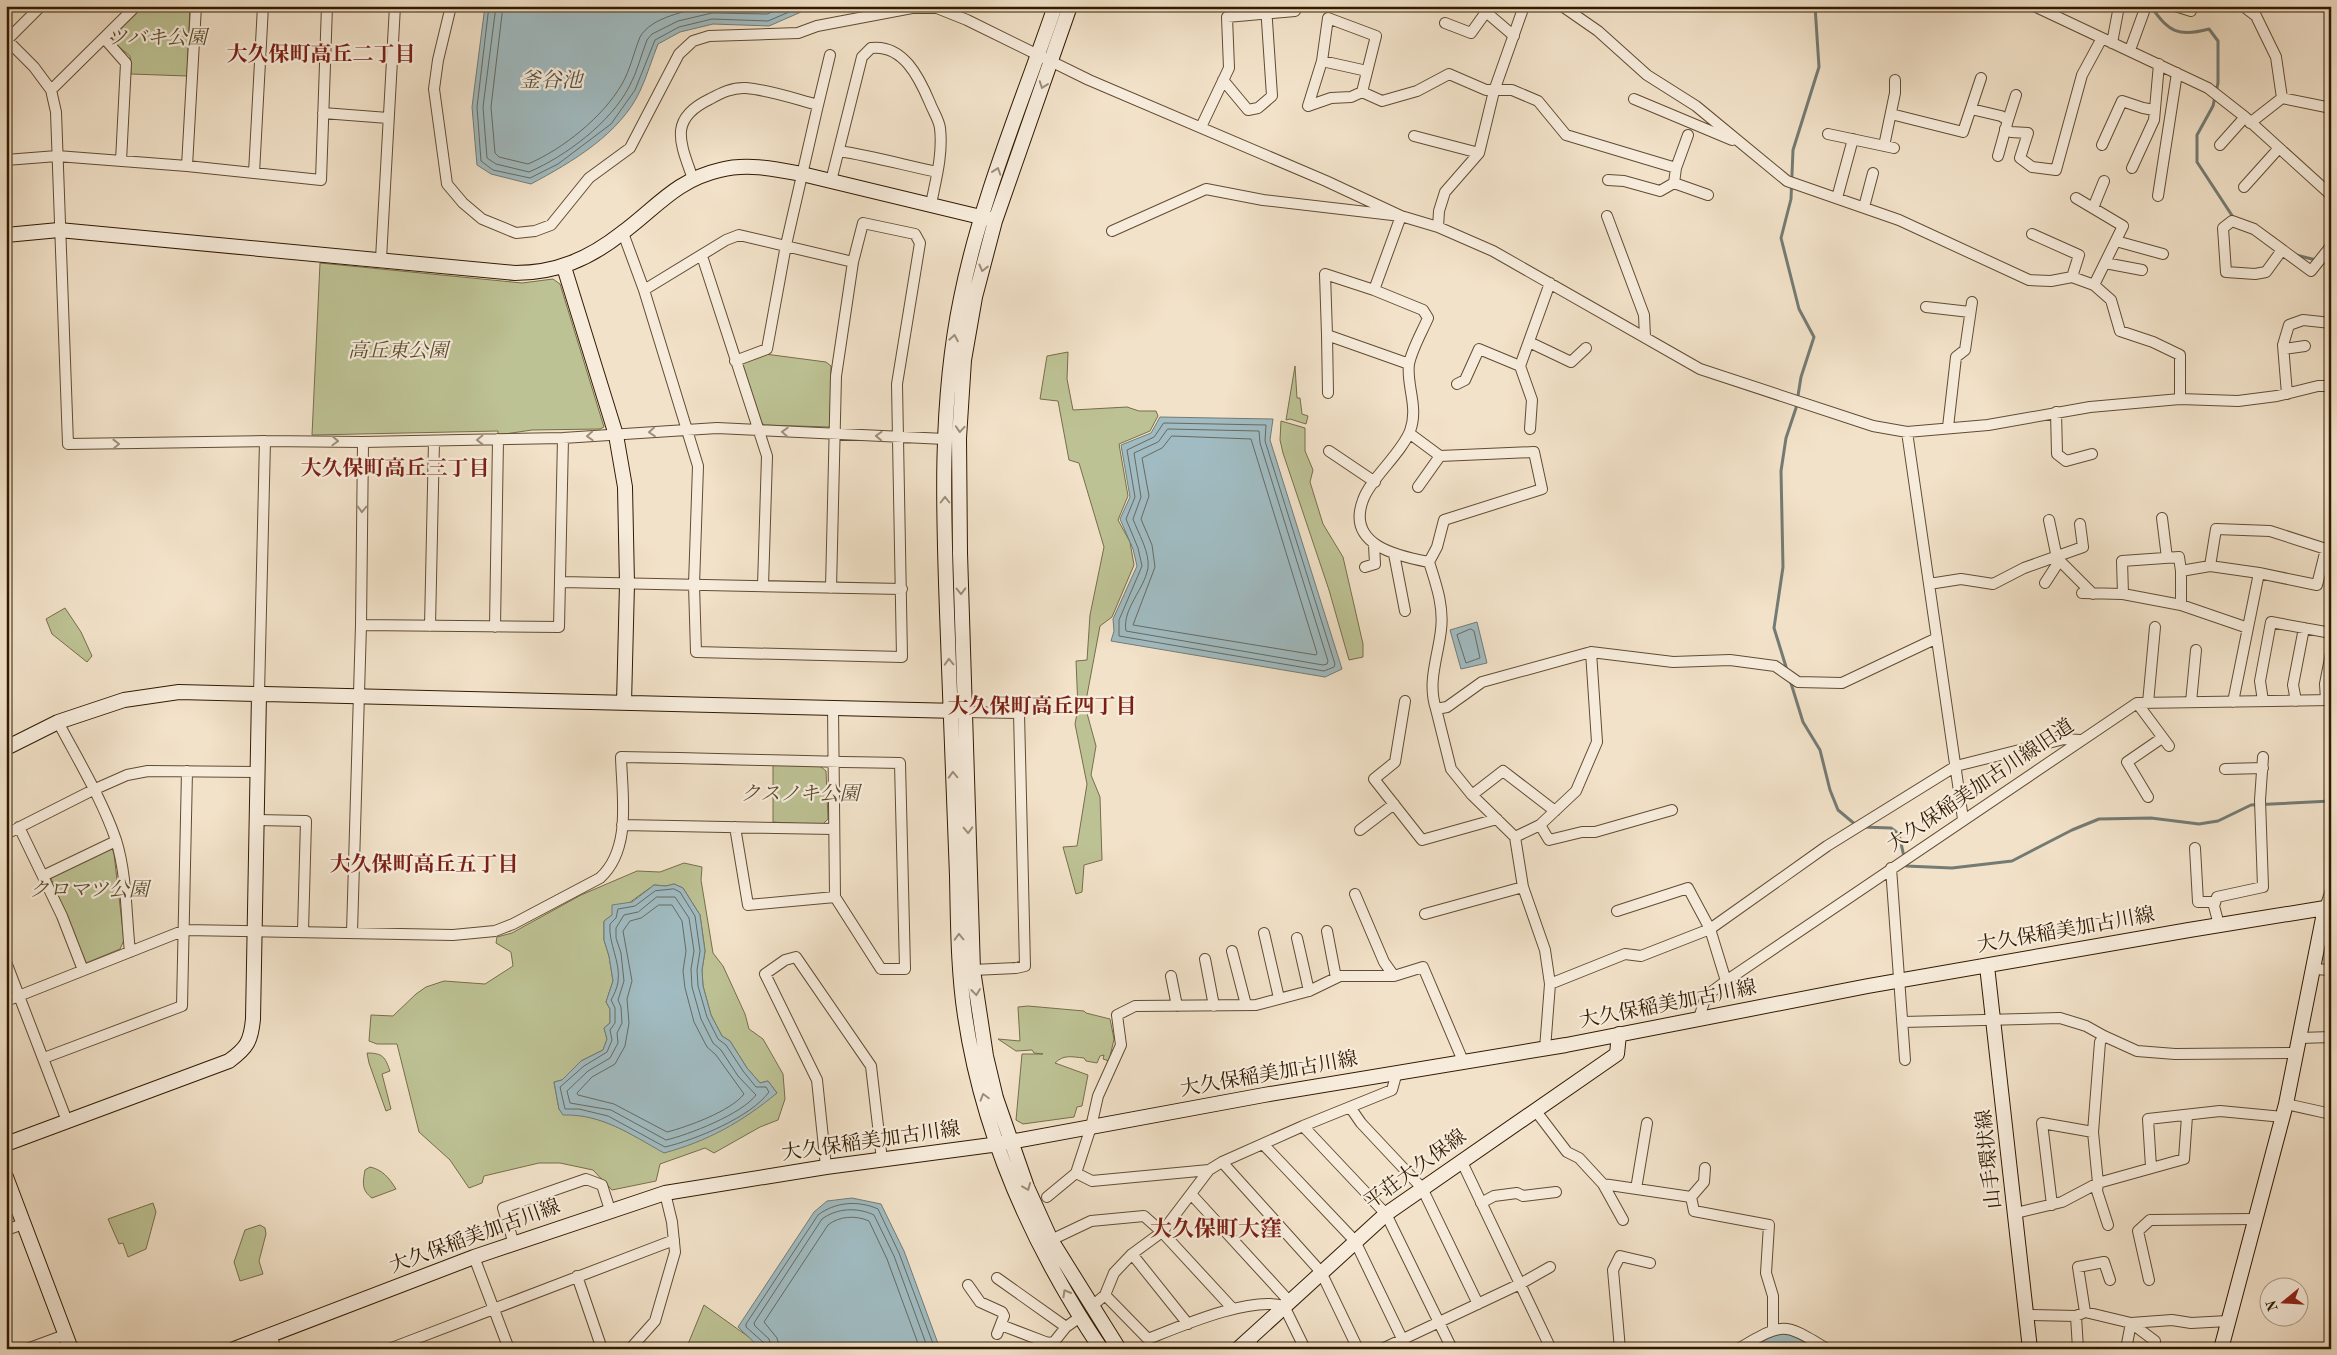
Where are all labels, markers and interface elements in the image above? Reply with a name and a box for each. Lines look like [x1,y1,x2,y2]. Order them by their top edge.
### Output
park label: ツバキ公園 [107,27,210,49]
district label: 大久保町高丘二丁目 [227,43,416,66]
water label: 釜谷池 [520,69,584,92]
one-way arrow [1039,81,1049,89]
one-way arrow [991,167,1001,176]
one-way arrow [978,264,988,272]
one-way arrow [948,333,958,342]
park label: 高丘東公園 [348,340,451,362]
one-way arrow [955,425,966,433]
one-way arrow [781,426,789,437]
one-way arrow [648,427,656,438]
one-way arrow [874,430,882,441]
one-way arrow [586,431,594,442]
one-way arrow [476,434,484,445]
one-way arrow [331,436,339,447]
one-way arrow [112,438,120,449]
district label: 大久保町高丘三丁目 [301,457,490,480]
one-way arrow [940,496,950,504]
one-way arrow [357,505,368,513]
one-way arrow [956,588,966,596]
one-way arrow [944,658,955,666]
district label: 大久保町高丘四丁目 [948,695,1137,718]
street label: 大久保稲美加古川線旧道 [1883,715,2078,856]
one-way arrow [948,771,958,778]
park label: クスノキ公園 [741,783,862,805]
one-way arrow [963,826,974,834]
district label: 大久保町高丘五丁目 [330,853,519,876]
park label: クロマツ公園 [29,879,152,901]
street label: 大久保稲美加古川線 [1975,904,2156,956]
one-way arrow [954,933,964,941]
street label: 大久保稲美加古川線 [1577,976,1758,1032]
one-way arrow [970,989,981,997]
street label: 大久保稲美加古川線 [1178,1048,1359,1100]
one-way arrow [979,1094,989,1102]
street label: 山手環状線 [1973,1108,2005,1210]
street label: 大久保稲美加古川線 [780,1118,962,1164]
street label: 平荘大久保線 [1360,1125,1470,1213]
one-way arrow [1021,1182,1032,1191]
street label: 大久保稲美加古川線 [386,1195,563,1277]
district label: 大久保町大窪 [1150,1217,1282,1241]
north arrow [2260,1278,2310,1328]
one-way arrow [1063,1289,1073,1298]
text: N [2264,1298,2281,1313]

